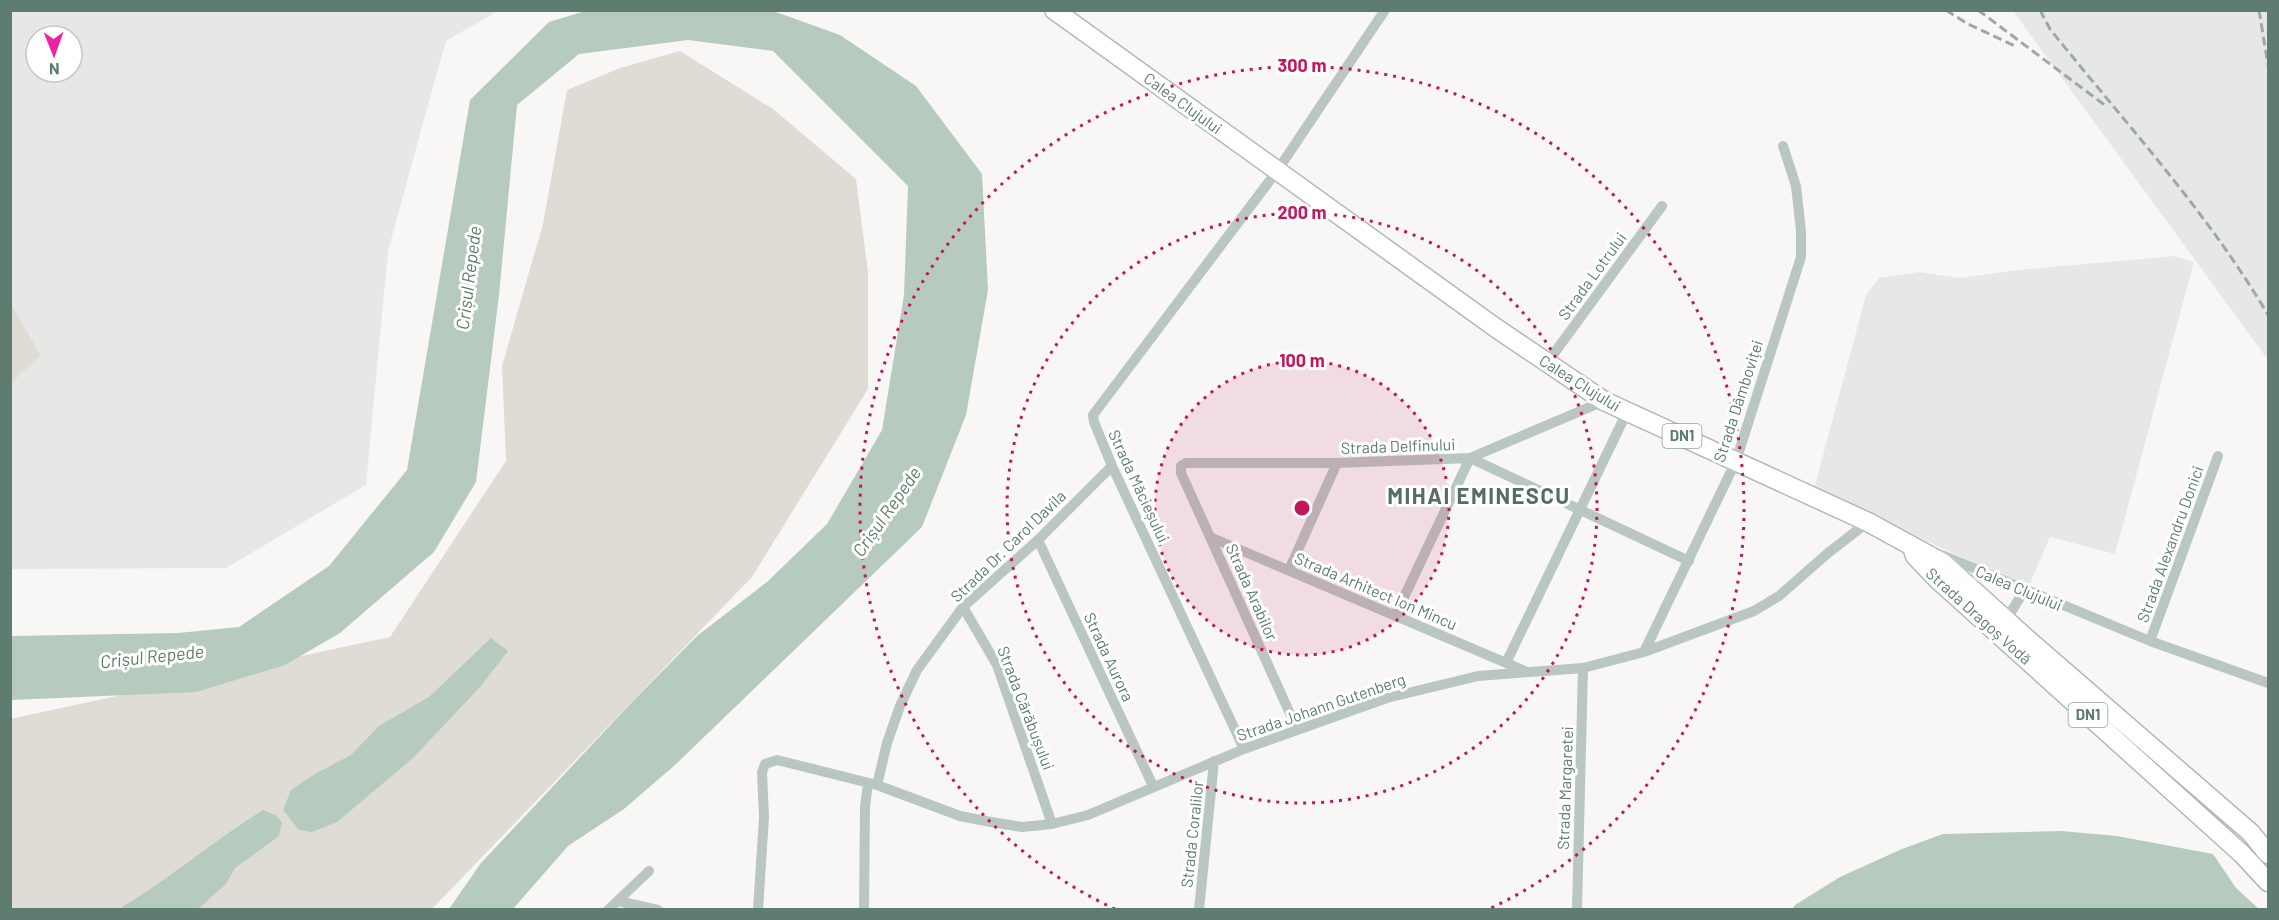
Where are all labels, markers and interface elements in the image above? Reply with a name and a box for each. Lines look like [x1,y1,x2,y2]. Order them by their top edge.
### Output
north arrow [24,24,84,84]
text: 300 m [1278,54,1326,76]
text: N [49,60,60,79]
street label: Calea Clujului [1140,68,1226,137]
text: 200 m [1277,201,1327,223]
water label: Crișul Repede [451,225,485,331]
street label: Strada Lotrului [1553,228,1630,323]
street label: Strada Dâmboviței [1709,337,1766,464]
text: 100 m [1279,349,1325,371]
street label: Calea Clujului [1536,350,1624,415]
road number: DN1 [1662,424,1702,448]
street label: Strada Măcieșului [1105,426,1174,545]
street label: Strada Delfinului [1340,434,1456,457]
water label: Crișul Repede [847,462,925,560]
street label: Strada Alexandru Donici [2132,463,2207,625]
district label: MIHAI EMINESCU [1387,482,1571,508]
street label: Strada Dr. Carol Davila [946,486,1069,605]
centre of rings [1292,498,1312,518]
street label: Strada Arabilor [1223,540,1282,643]
street label: Strada Arhitect Ion Mincu [1292,548,1460,633]
street label: Calea Clujului [1973,561,2065,614]
street label: Strada Dragoș Vodă [1923,563,2036,668]
street label: Strada Aurora [1081,609,1138,704]
water label: Crișul Repede [99,640,205,672]
street label: Strada Cărăbușului [994,643,1059,772]
street label: Strada Johann Gutenberg [1234,669,1408,744]
road number: DN1 [2068,703,2108,727]
street label: Strada Margaretei [1553,726,1576,850]
street label: Strada Coralilor [1176,779,1207,888]

